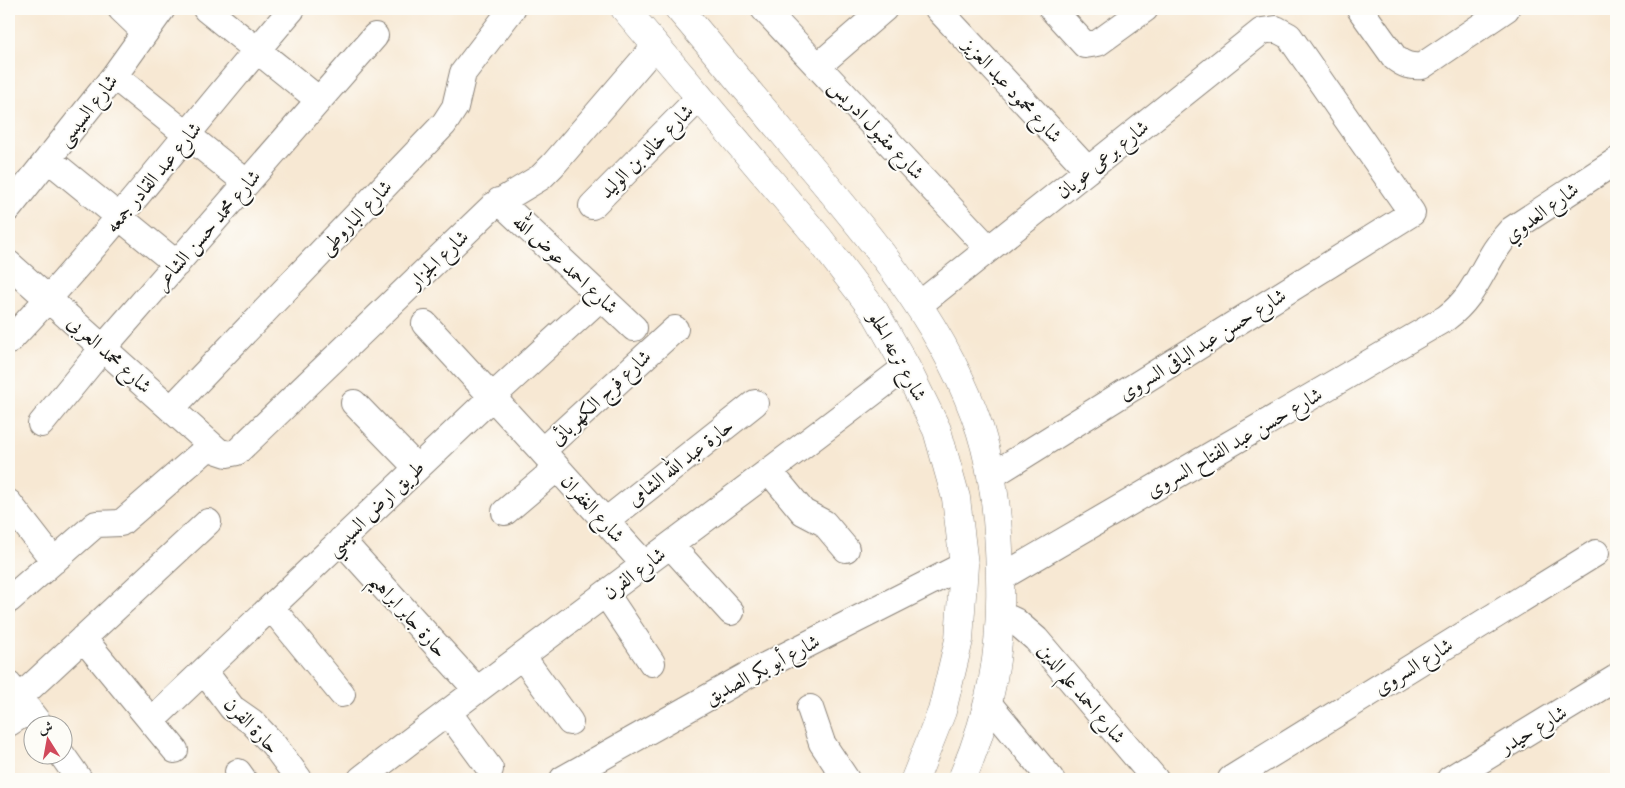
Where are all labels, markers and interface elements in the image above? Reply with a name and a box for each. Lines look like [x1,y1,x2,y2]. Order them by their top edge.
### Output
street label: شارع محمود عبد العزيز [953,32,1067,151]
street label: شارع السيسى [52,70,127,155]
street label: شارع مقبول ادريس [820,74,929,188]
street label: شارع خالد بن الوليد [594,99,703,208]
street label: شارع برعى عويان [1051,115,1157,208]
street label: شارع عبد القادر جمعه [100,117,211,241]
street label: شارع محمد حسن الشاعر [149,165,270,298]
street label: شارع الباروطى [314,175,401,264]
street label: شارع العدوي [1499,178,1587,252]
street label: شارع احمد عوض الله [504,207,626,323]
street label: شارع الجزار [402,225,477,299]
street label: شارع حسن عبد الباقى السروى [1114,283,1293,410]
street label: شارع ترعه الحلو [857,306,932,408]
street label: شارع محمد العربى [59,311,157,403]
street label: شارع فرج الكهربائى [545,345,660,454]
street label: شارع حسن عبد الفتاح السروى [1142,383,1329,508]
street label: حارة عبد الله الشامى [620,411,739,513]
street label: طريق ارض السيسي [321,456,434,566]
street label: شارع الغفران [551,469,629,551]
street label: شارع الفرن [598,542,674,609]
street label: حارة جابر ابراهيم [359,569,452,667]
street label: شارع أبو بكر الصديق [699,627,827,715]
street label: شارع السروى [1370,633,1460,705]
street label: شارع احمد علم الدين [1026,638,1130,754]
street label: حارة الفرن [218,692,284,760]
street label: شارع حيدر [1494,700,1574,765]
north arrow [22,716,72,766]
text: ش [37,718,54,738]

